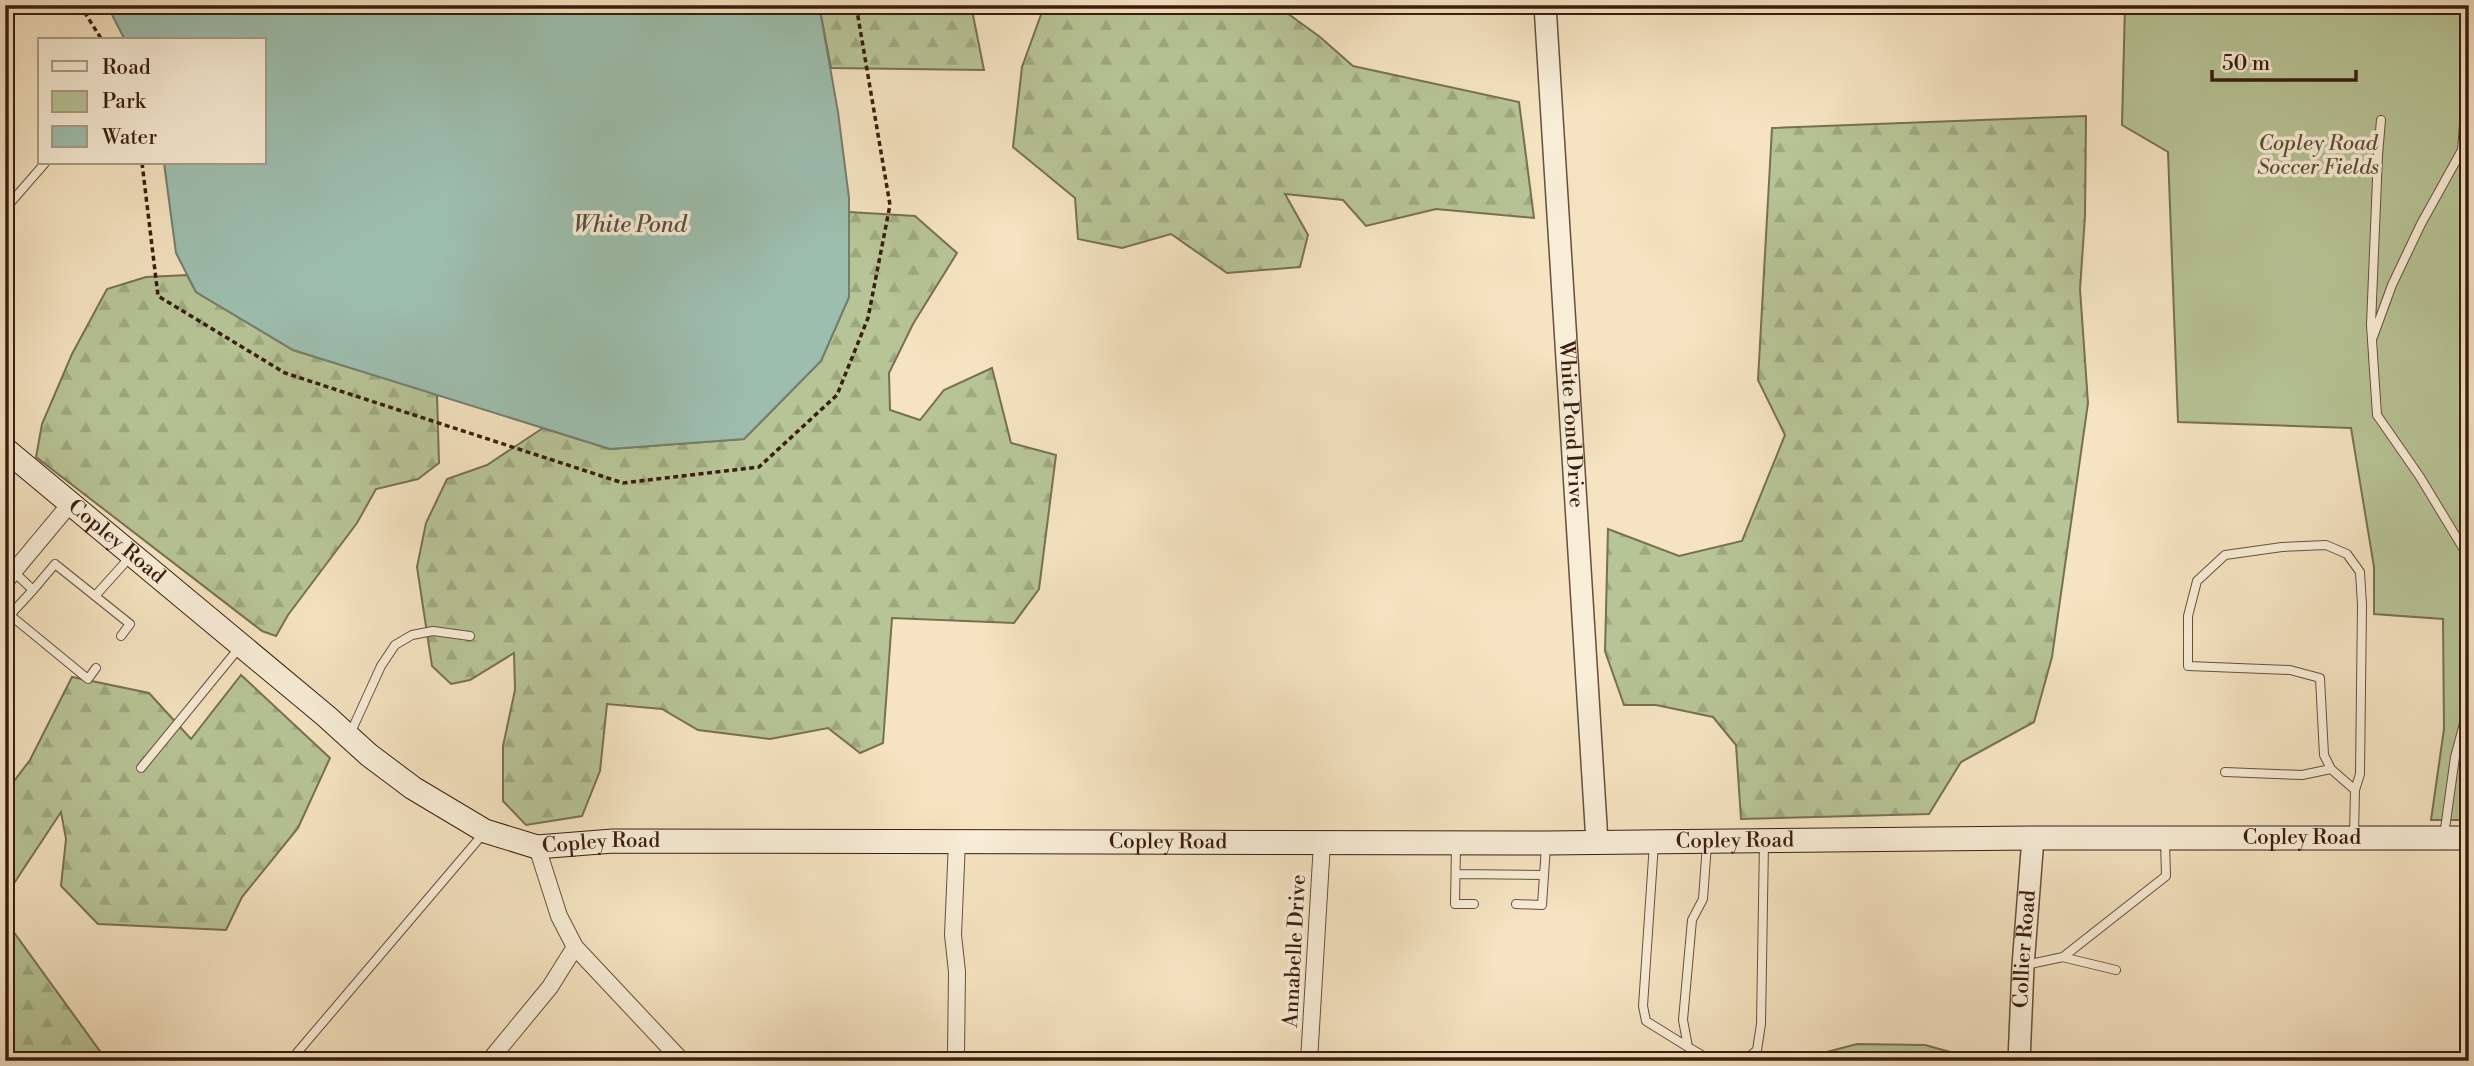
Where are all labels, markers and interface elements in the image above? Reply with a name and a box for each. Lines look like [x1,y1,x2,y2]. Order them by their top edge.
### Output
legend [38,38,266,164]
scale bar [2212,38,2355,82]
text: 50 m [2222,51,2270,77]
text: Road [102,55,151,81]
text: Park [102,89,147,115]
text: Water [101,125,157,151]
park label: Copley Road Soccer Fields [2257,131,2379,181]
water label: White Pond [573,211,688,239]
street label: White Pond Drive [1553,339,1589,509]
street label: Copley Road [63,494,170,590]
street label: Copley Road [2243,825,2361,851]
street label: Copley Road [1676,827,1794,855]
street label: Copley Road [541,828,660,860]
street label: Copley Road [1109,829,1227,855]
street label: Annabelle Drive [1278,874,1312,1029]
street label: Collier Road [2008,889,2042,1009]

